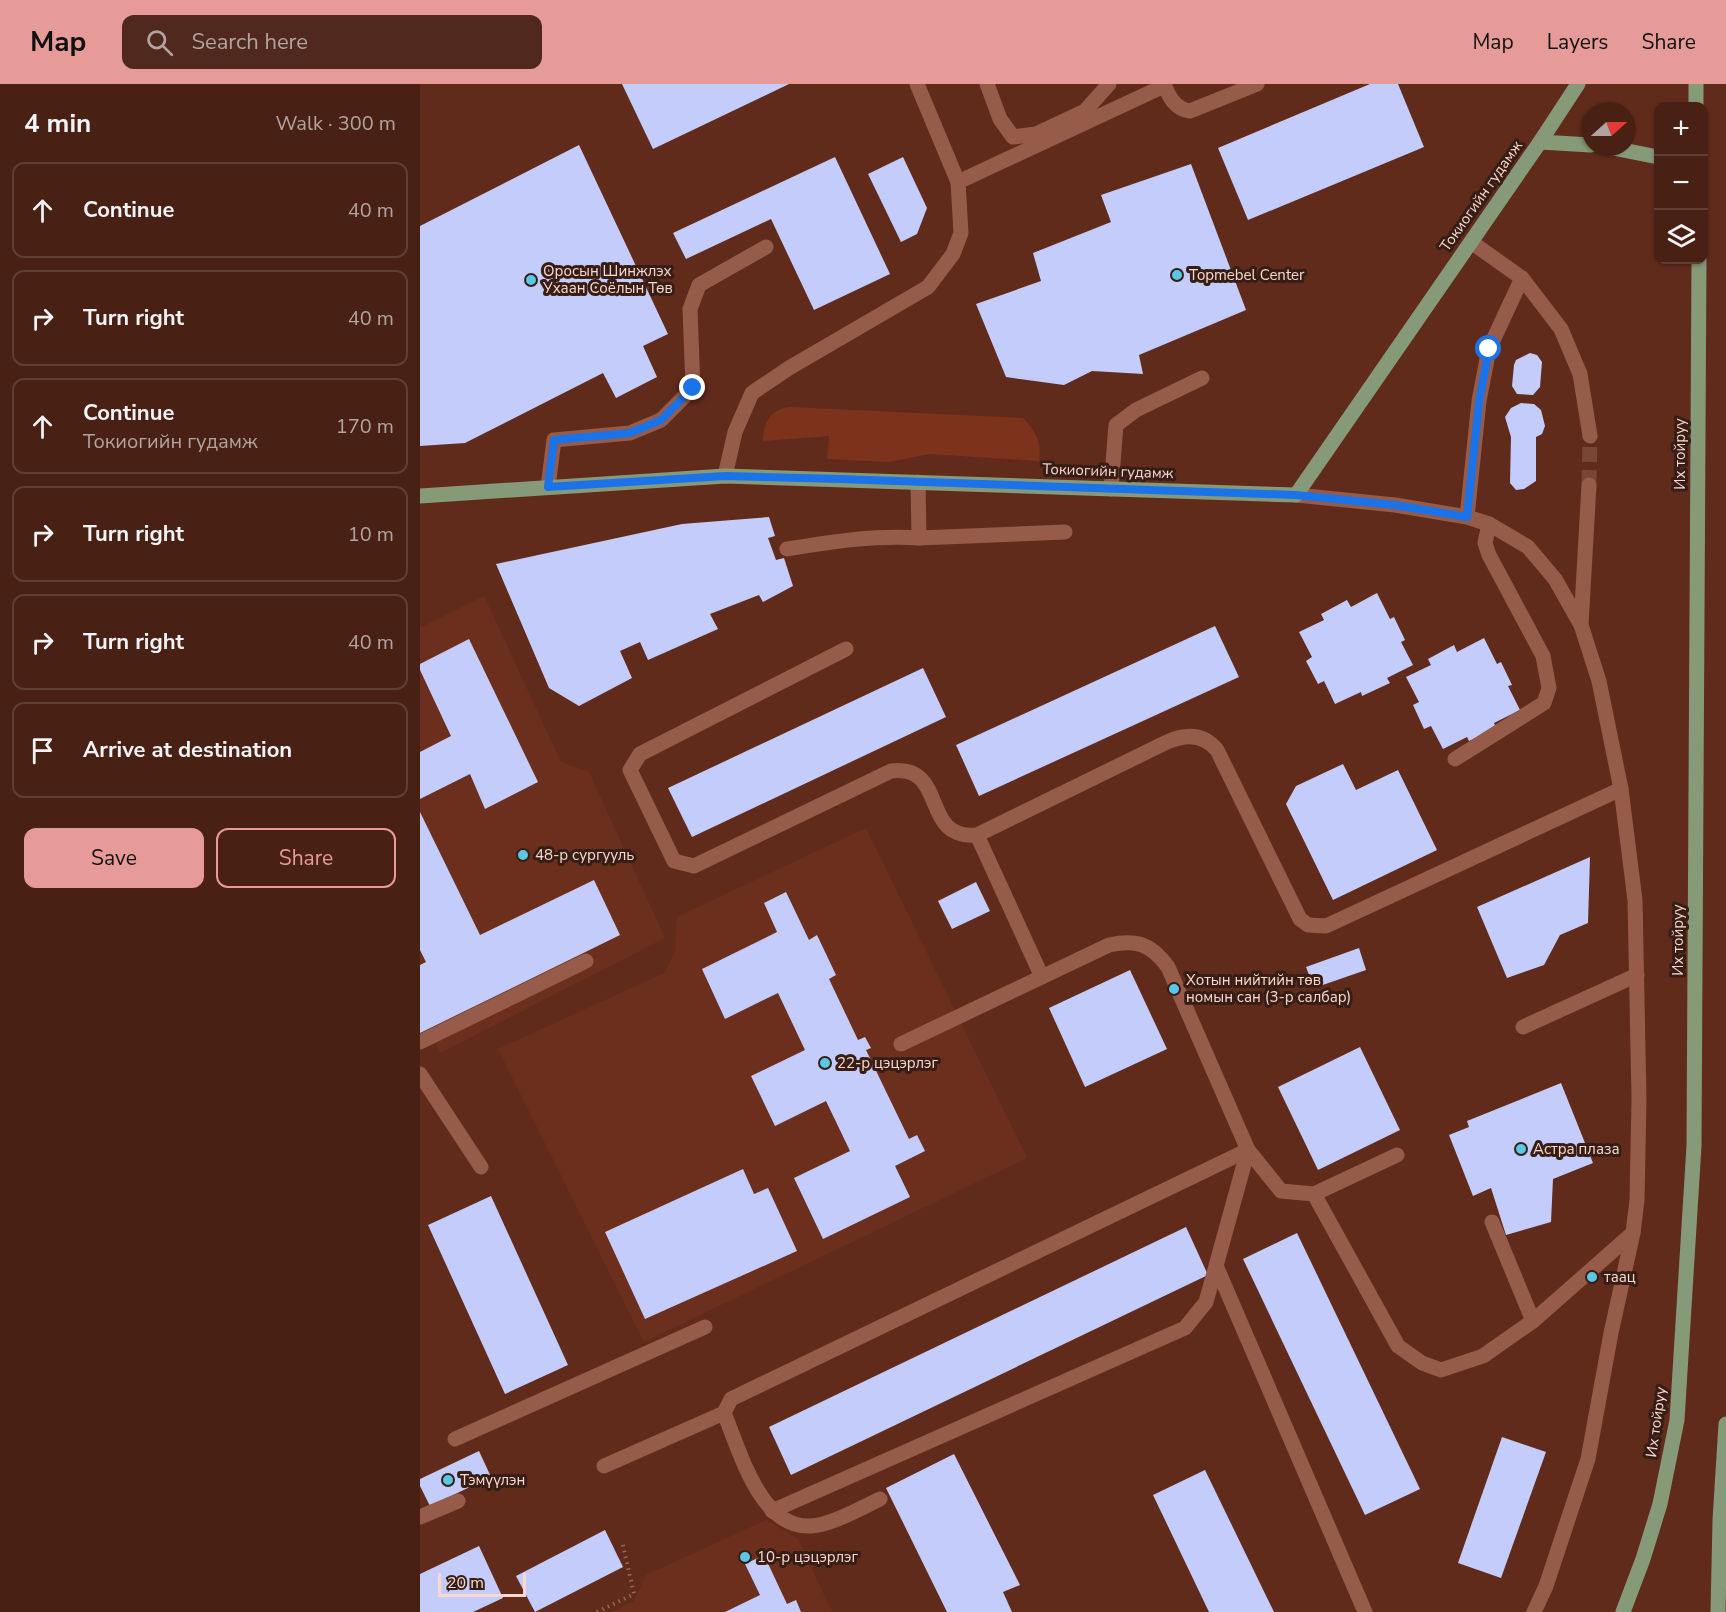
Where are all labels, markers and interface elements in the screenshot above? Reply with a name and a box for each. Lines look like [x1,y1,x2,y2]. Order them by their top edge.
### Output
search box [122,15,542,69]
text: Map [30,23,86,61]
icon: search [143,26,176,59]
text: Search here [191,27,308,57]
text: Map [1472,28,1514,56]
text: Layers [1547,28,1608,56]
text: Share [1641,28,1696,56]
north arrow [1582,102,1636,156]
map controls [1654,102,1708,264]
button: + [1654,102,1708,156]
text: 4 min [24,106,91,141]
text: Walk · 300 m [276,110,396,137]
street label: Токиогийн гудамж [1435,136,1527,255]
button: − [1654,156,1708,210]
icon: ahead [26,194,59,227]
text: Continue [83,195,174,225]
text: 40 m [348,197,394,224]
button: layers [1654,210,1708,264]
place label: Оросын Шинжлэх Ухаан Соёлын Төв [542,261,673,298]
place label: Topmebel Center [1189,265,1305,285]
marker: Topmebel Center [1170,268,1184,282]
marker: Оросын Шинжлэх Ухаан Соёлын Төв [524,273,538,287]
icon: right [26,302,59,335]
text: Turn right [83,303,184,333]
text: 40 m [348,305,394,332]
route start [1475,335,1501,361]
route end [679,374,705,400]
text: Continue [83,398,174,428]
icon: ahead [26,410,59,443]
text: 170 m [336,413,394,440]
street label: Их тойруу [1670,418,1690,490]
text: Токиогийн гудамж [83,428,258,455]
street label: Токиогийн гудамж [1042,459,1174,483]
icon: right [26,518,59,551]
text: Turn right [83,519,184,549]
text: 10 m [348,521,394,548]
icon: right [26,626,59,659]
text: Turn right [83,627,184,657]
text: 40 m [348,629,394,656]
icon: arrive [26,734,59,767]
text: Arrive at destination [83,735,292,765]
button: Save [24,828,204,888]
button: Share [216,828,396,888]
place label: 48-р сургууль [535,845,634,865]
marker: 48-р сургууль [516,848,530,862]
street label: Их тойруу [1668,904,1688,976]
place label: Хотын нийтийн төв номын сан (3-р салбар) [1186,970,1351,1007]
marker: Хотын нийтийн төв номын сан (3-р салбар) [1167,982,1181,996]
place label: 22-р цэцэрлэг [837,1053,938,1073]
marker: 22-р цэцэрлэг [818,1056,832,1070]
place label: Астра плаза [1533,1139,1620,1159]
marker: Астра плаза [1514,1142,1528,1156]
place label: таац [1604,1267,1636,1287]
marker: таац [1585,1270,1599,1284]
street label: Их тойруу [1641,1385,1671,1459]
place label: Тэмүүлэн [460,1470,525,1490]
marker: Тэмүүлэн [441,1473,455,1487]
place label: 10-р цэцэрлэг [757,1547,858,1567]
marker: 10-р цэцэрлэг [738,1550,752,1564]
scale bar [438,1570,526,1598]
text: 20 m [447,1572,484,1594]

